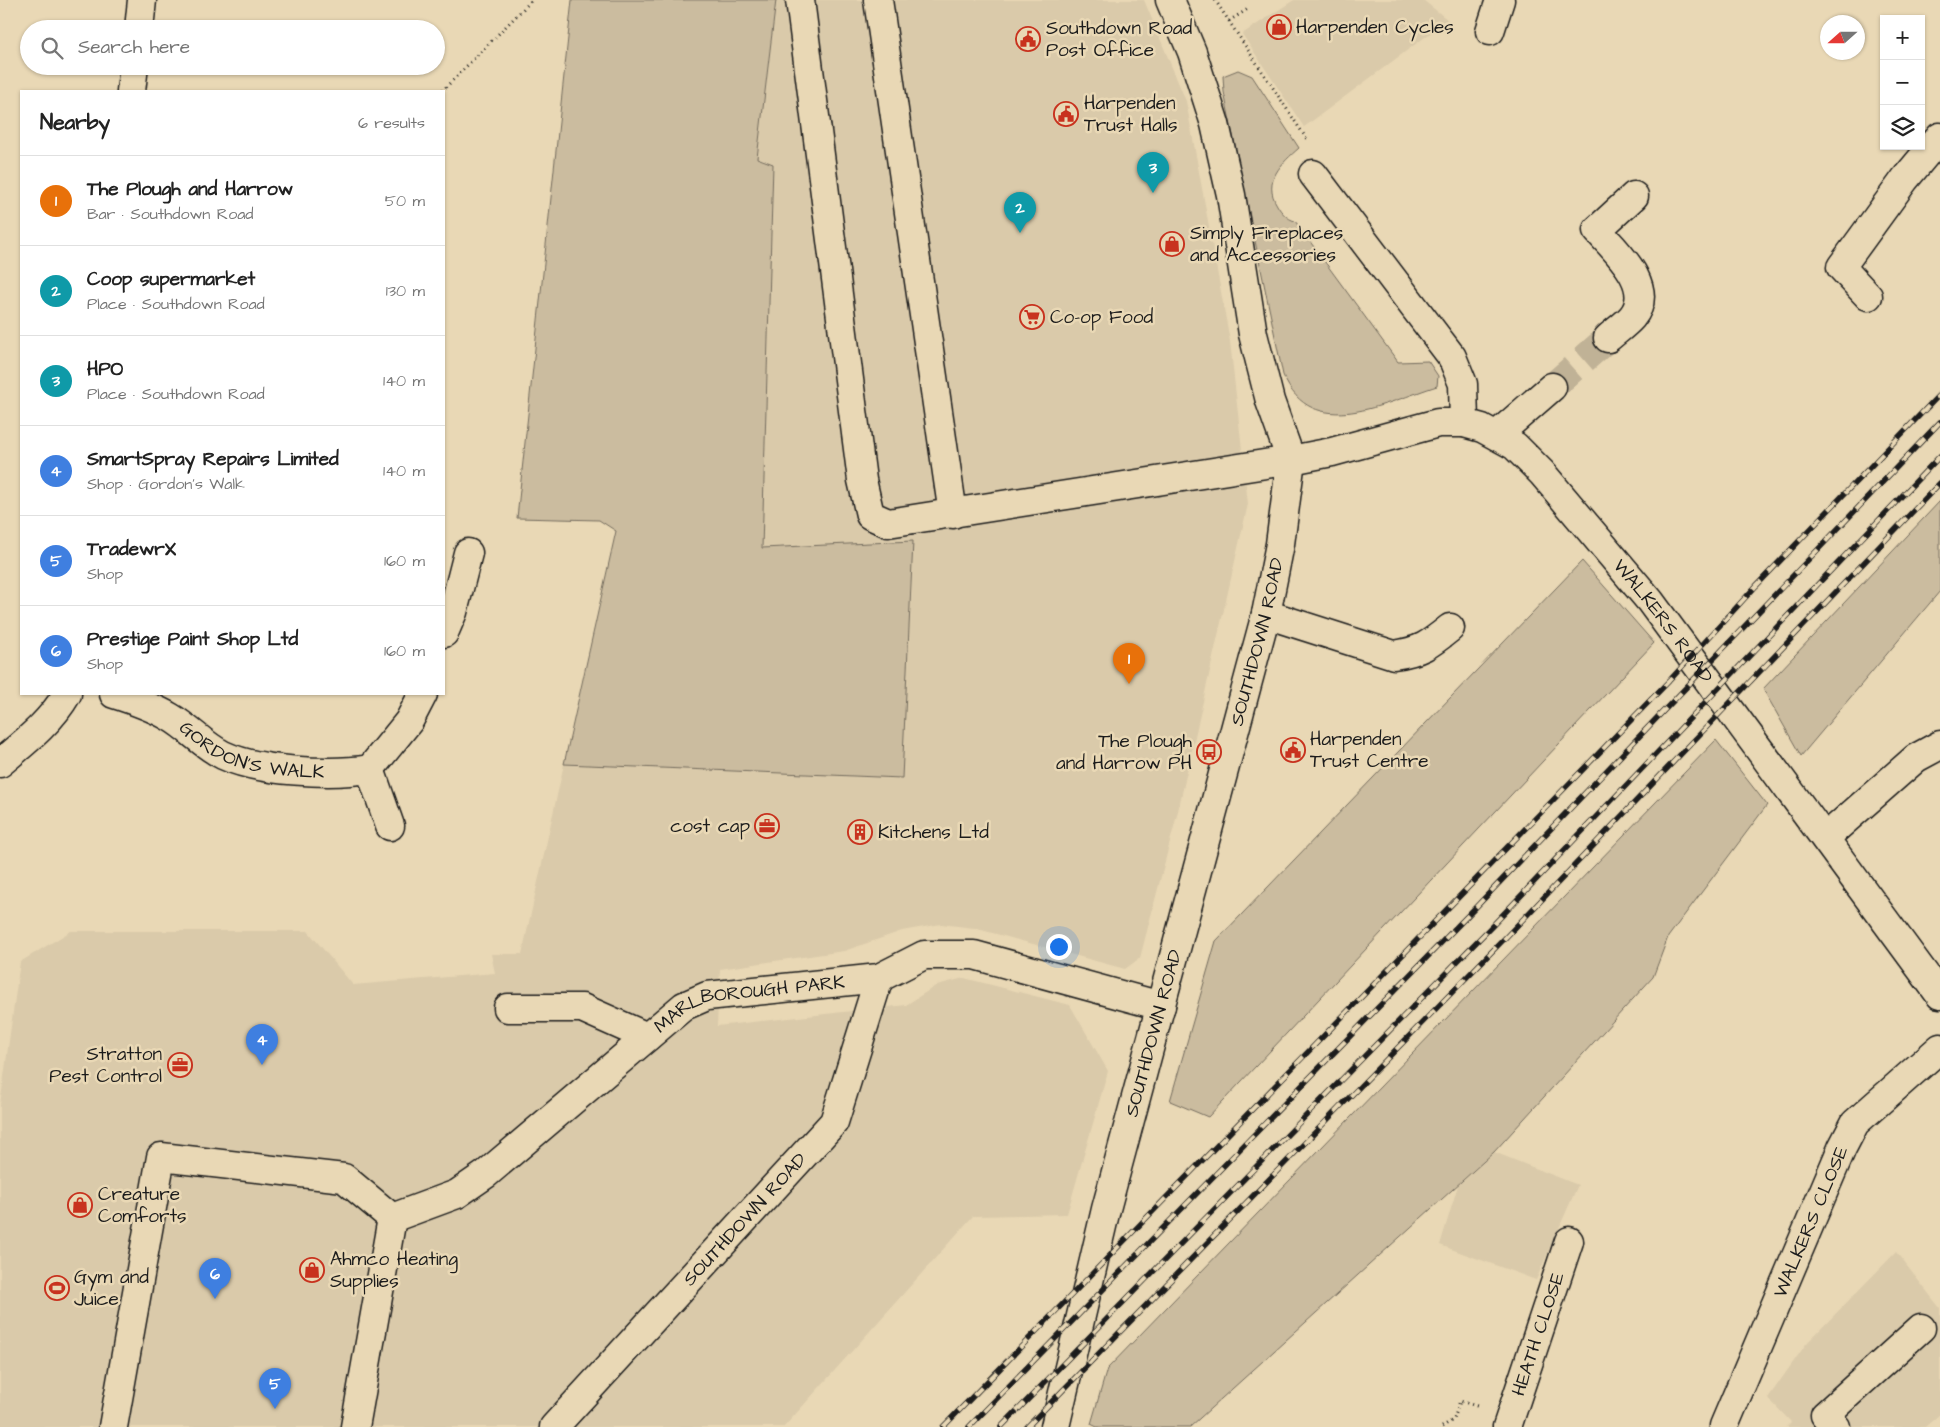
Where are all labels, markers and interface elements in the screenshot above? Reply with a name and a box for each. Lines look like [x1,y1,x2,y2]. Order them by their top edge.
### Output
shop icon: Harpenden Cycles [1266,14,1292,40]
place label: Harpenden Cycles [1296,14,1454,42]
place label: Southdown Road Post Office [1046,15,1192,64]
north arrow [1820,15,1865,60]
map controls [1880,15,1925,150]
button: + [1880,15,1925,60]
search box [20,20,445,75]
public building icon: Southdown Road Post Office [1015,26,1041,52]
icon: search [38,34,66,62]
text: Search here [78,34,190,61]
button: − [1880,60,1925,105]
place label: Harpenden Trust Halls [1084,90,1177,139]
public building icon: Harpenden Trust Halls [1053,101,1079,127]
button: layers [1880,105,1925,150]
text: Nearby [40,108,110,137]
text: 6 results [358,112,425,134]
pin: 3 [1137,152,1169,193]
text: The Plough and Harrow [87,176,293,203]
text: 1 [55,190,57,212]
text: 50 m [385,190,425,212]
pin: 2 [1004,192,1036,233]
text: Bar · Southdown Road [87,203,254,225]
place label: Simply Fireplaces and Accessories [1190,220,1343,269]
shop icon: Simply Fireplaces and Accessories [1159,231,1185,257]
text: Coop supermarket [87,266,255,293]
text: 2 [51,280,61,302]
text: 130 m [386,280,425,302]
text: Place · Southdown Road [87,293,265,315]
supermarket icon: Co-op Food [1019,304,1045,330]
place label: Co-op Food [1050,304,1153,331]
text: HPO [87,356,123,383]
text: 3 [52,370,60,392]
text: 140 m [383,370,425,392]
text: Place · Southdown Road [87,383,265,405]
text: SmartSpray Repairs Limited [87,446,339,473]
text: 4 [51,460,61,482]
text: 140 m [383,460,425,482]
text: Shop · Gordon's Walk [87,473,245,495]
text: TradewrX [87,536,176,563]
text: 5 [50,550,62,572]
text: 160 m [384,550,425,572]
street label: WALKERS ROAD [1607,553,1720,689]
street label: SOUTHDOWN ROAD [1223,555,1290,729]
text: Shop [87,563,123,585]
text: Prestige Paint Shop Ltd [87,626,298,653]
text: 6 [51,640,61,662]
text: 160 m [384,640,425,662]
pin: 1 [1113,643,1145,684]
text: Shop [87,653,123,675]
street label: GORDON'S WALK [174,714,325,785]
place label: Harpenden Trust Centre [1310,726,1428,775]
place label: The Plough and Harrow PH [1056,728,1193,777]
public building icon: Harpenden Trust Centre [1280,737,1306,763]
bus stop icon: The Plough and Harrow PH [1196,739,1222,765]
place label: cost cap [670,813,750,840]
office icon: cost cap [754,813,780,839]
building icon: Kitchens Ltd [847,819,873,845]
place label: Kitchens Ltd [878,819,989,846]
your location [1046,934,1072,960]
street label: SOUTHDOWN ROAD [1118,946,1189,1120]
street label: MARLBOROUGH PARK [648,968,847,1040]
pin: 4 [246,1024,278,1065]
place label: Stratton Pest Control [49,1041,162,1090]
office icon: Stratton Pest Control [167,1052,193,1078]
street label: WALKERS CLOSE [1767,1142,1855,1302]
street label: SOUTHDOWN ROAD [677,1147,813,1292]
place label: Creature Comforts [98,1181,187,1230]
shop icon: Creature Comforts [67,1192,93,1218]
place label: Ahmco Heating Supplies [330,1246,458,1295]
shop icon: Ahmco Heating Supplies [299,1257,325,1283]
pin: 6 [199,1258,231,1299]
place label: Gym and Juice [74,1264,149,1313]
street label: HEATH CLOSE [1505,1269,1571,1399]
sports icon: Gym and Juice [44,1275,70,1301]
pin: 5 [259,1368,291,1409]

